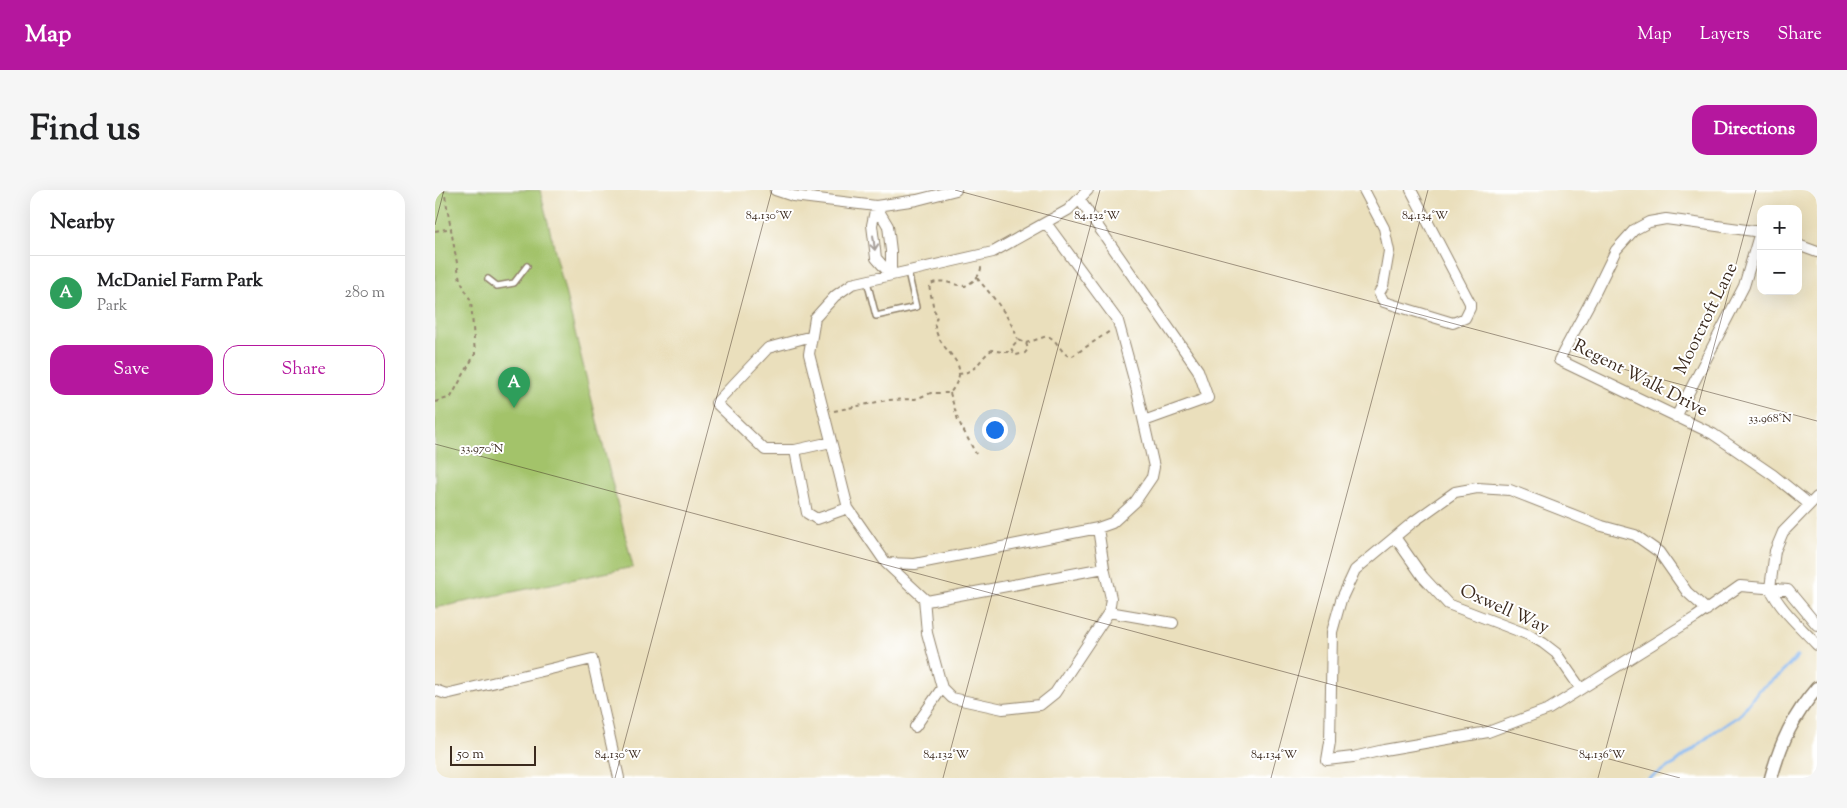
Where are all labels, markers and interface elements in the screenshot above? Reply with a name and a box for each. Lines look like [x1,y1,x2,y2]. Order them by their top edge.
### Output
text: Map [25,18,71,52]
text: Map [1637,22,1672,48]
text: Layers [1700,22,1750,48]
text: Share [1778,22,1822,48]
text: Find us [30,105,140,156]
button: Directions [1692,105,1817,155]
map controls [1757,205,1802,295]
button: + [1757,205,1802,250]
text: 84.130°W [746,207,793,225]
text: 84.132°W [1074,207,1121,225]
text: 84.134°W [1402,207,1449,225]
text: Nearby [50,208,115,238]
one-way arrow [869,235,879,251]
button: − [1757,250,1802,295]
street label: Moorcroft Lane [1669,259,1745,379]
text: McDaniel Farm Park [97,268,263,295]
text: A [60,282,73,305]
text: 280 m [344,282,385,305]
text: Park [97,295,128,318]
street label: Regent Walk Drive [1568,334,1712,424]
button: Save [50,345,213,395]
button: Share [223,345,385,395]
pin: A [498,367,530,408]
text: 33.968°N [1749,410,1792,428]
your location [982,417,1008,443]
text: 33.970°N [461,440,504,458]
street label: Oxwell Way [1455,579,1553,641]
scale bar [450,743,536,766]
text: 50 m [457,745,484,765]
text: 84.130°W [595,746,642,764]
text: 84.132°W [923,746,970,764]
text: 84.134°W [1251,746,1298,764]
text: 84.136°W [1579,746,1626,764]

